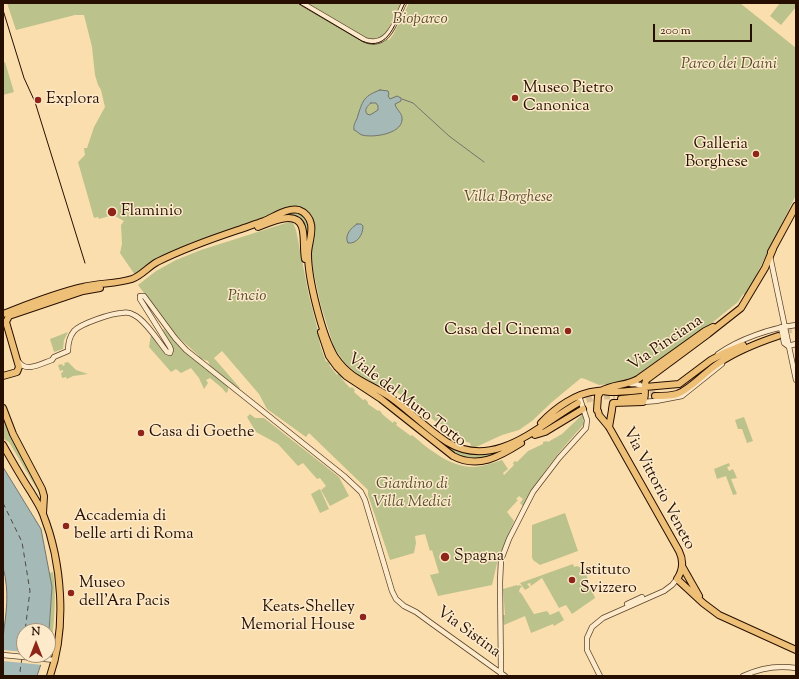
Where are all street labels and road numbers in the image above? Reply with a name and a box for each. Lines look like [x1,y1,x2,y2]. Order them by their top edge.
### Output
street label: Via Pinciana [625,312,707,376]
street label: Viale del Muro Torto [343,350,469,452]
street label: Via Vittorio Veneto [618,425,698,553]
street label: Via Sistina [432,603,504,663]

